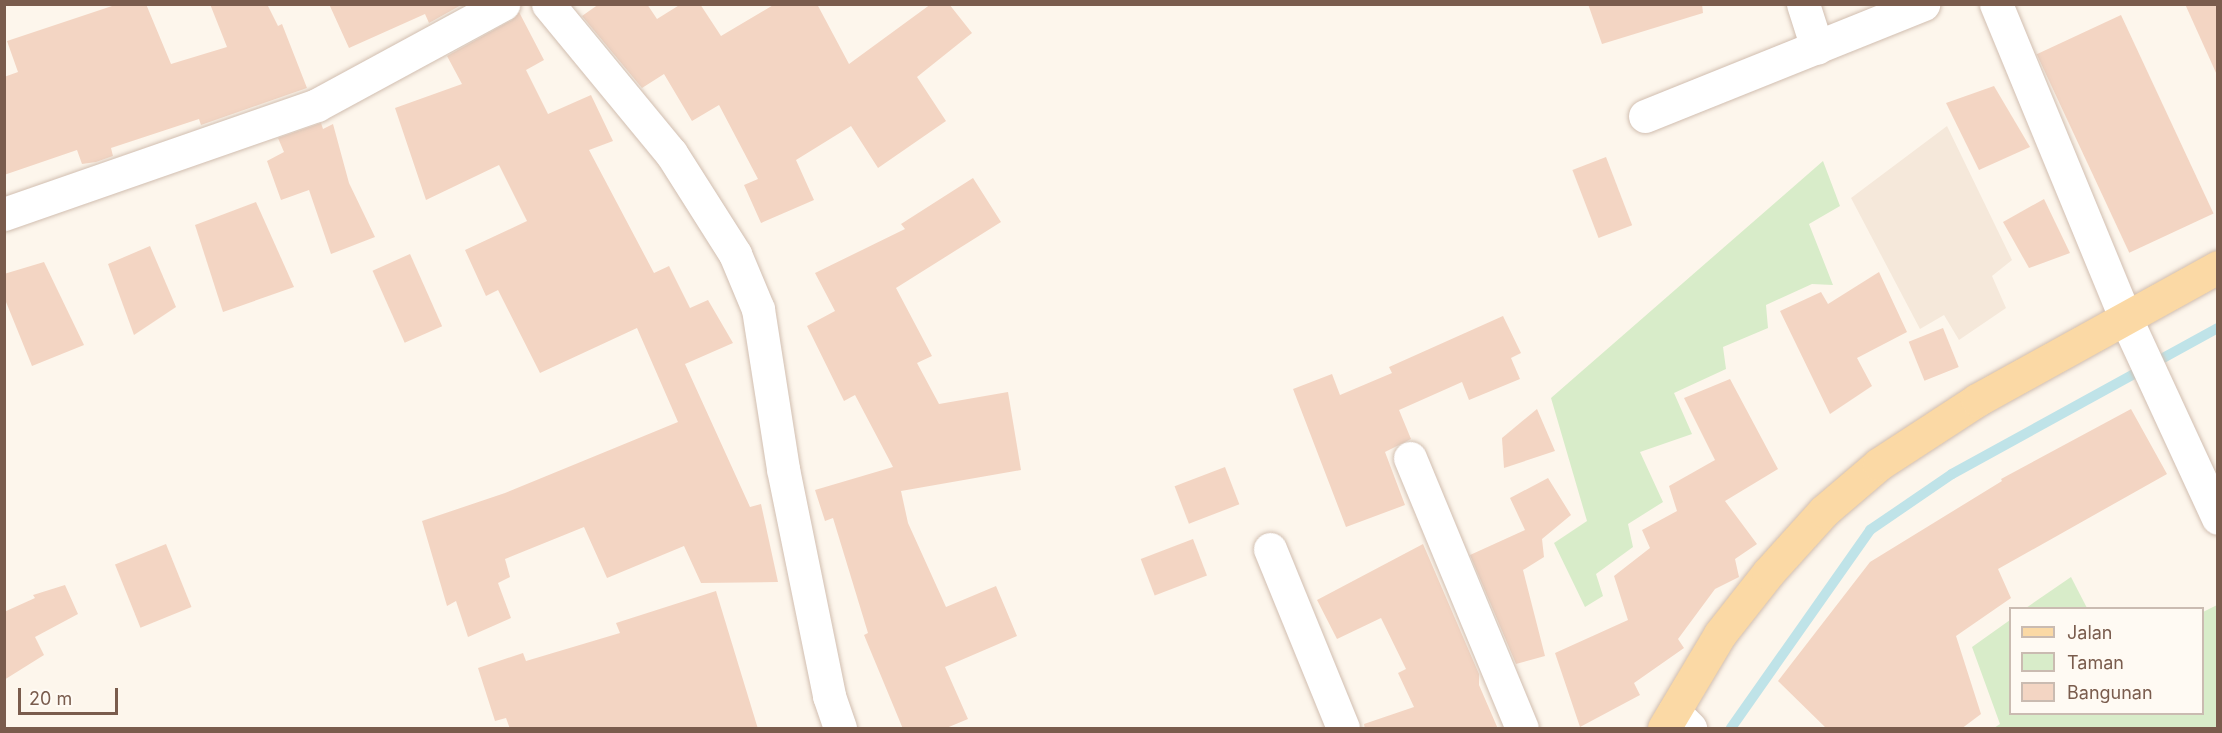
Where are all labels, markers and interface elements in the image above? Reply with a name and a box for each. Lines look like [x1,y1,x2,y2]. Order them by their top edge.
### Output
legend [2009,607,2204,715]
text: Jalan [2067,622,2112,643]
text: Taman [2067,652,2124,673]
scale bar [21,676,122,714]
text: Bangunan [2067,682,2153,703]
text: 20 m [29,688,72,709]

